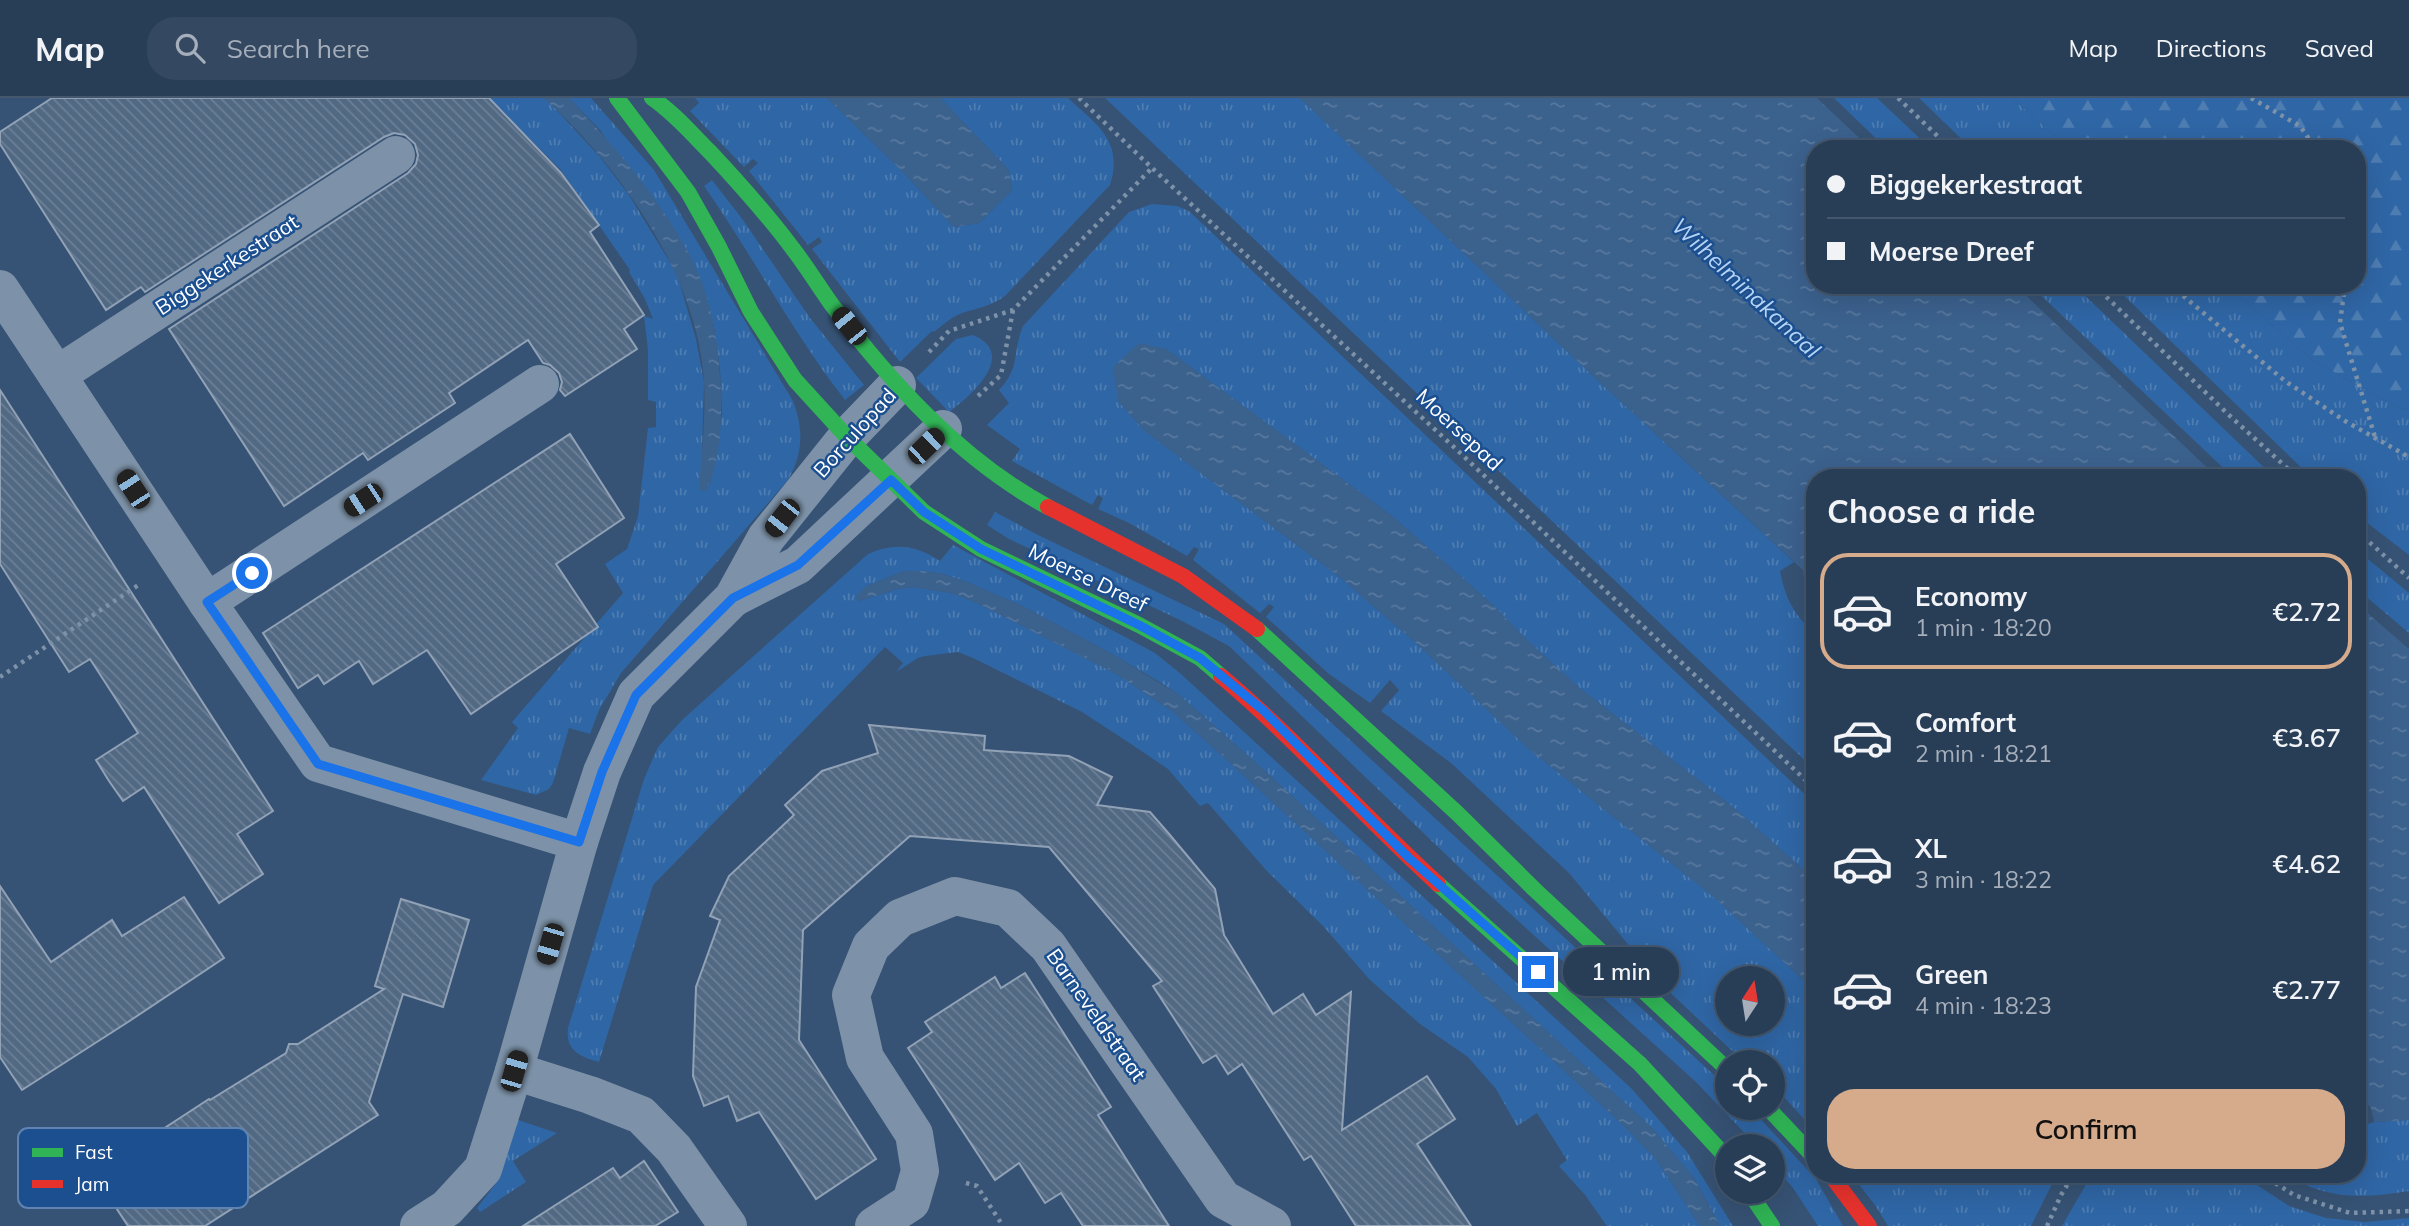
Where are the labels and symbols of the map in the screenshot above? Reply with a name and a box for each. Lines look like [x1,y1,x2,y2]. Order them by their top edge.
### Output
street label: Biggekerkestraat [150,208,303,320]
water label: Wilhelminakanaal [1666,211,1827,364]
car [828,303,871,349]
street label: Borculopad [807,382,901,482]
street label: Moersepad [1411,383,1508,476]
car [904,424,949,468]
car [113,466,154,512]
car [340,480,387,520]
car [761,495,804,541]
street label: Moerse Dreef [1025,537,1153,618]
route start [236,557,268,589]
car [535,921,566,967]
street label: Barneveldstraat [1041,943,1152,1086]
callout: 1 min [1562,948,1678,996]
route end [1522,956,1554,988]
north arrow [1715,966,1785,1036]
car [499,1048,530,1094]
legend [18,1128,248,1208]
text: Fast [75,1140,113,1164]
text: Jam [75,1172,109,1196]

